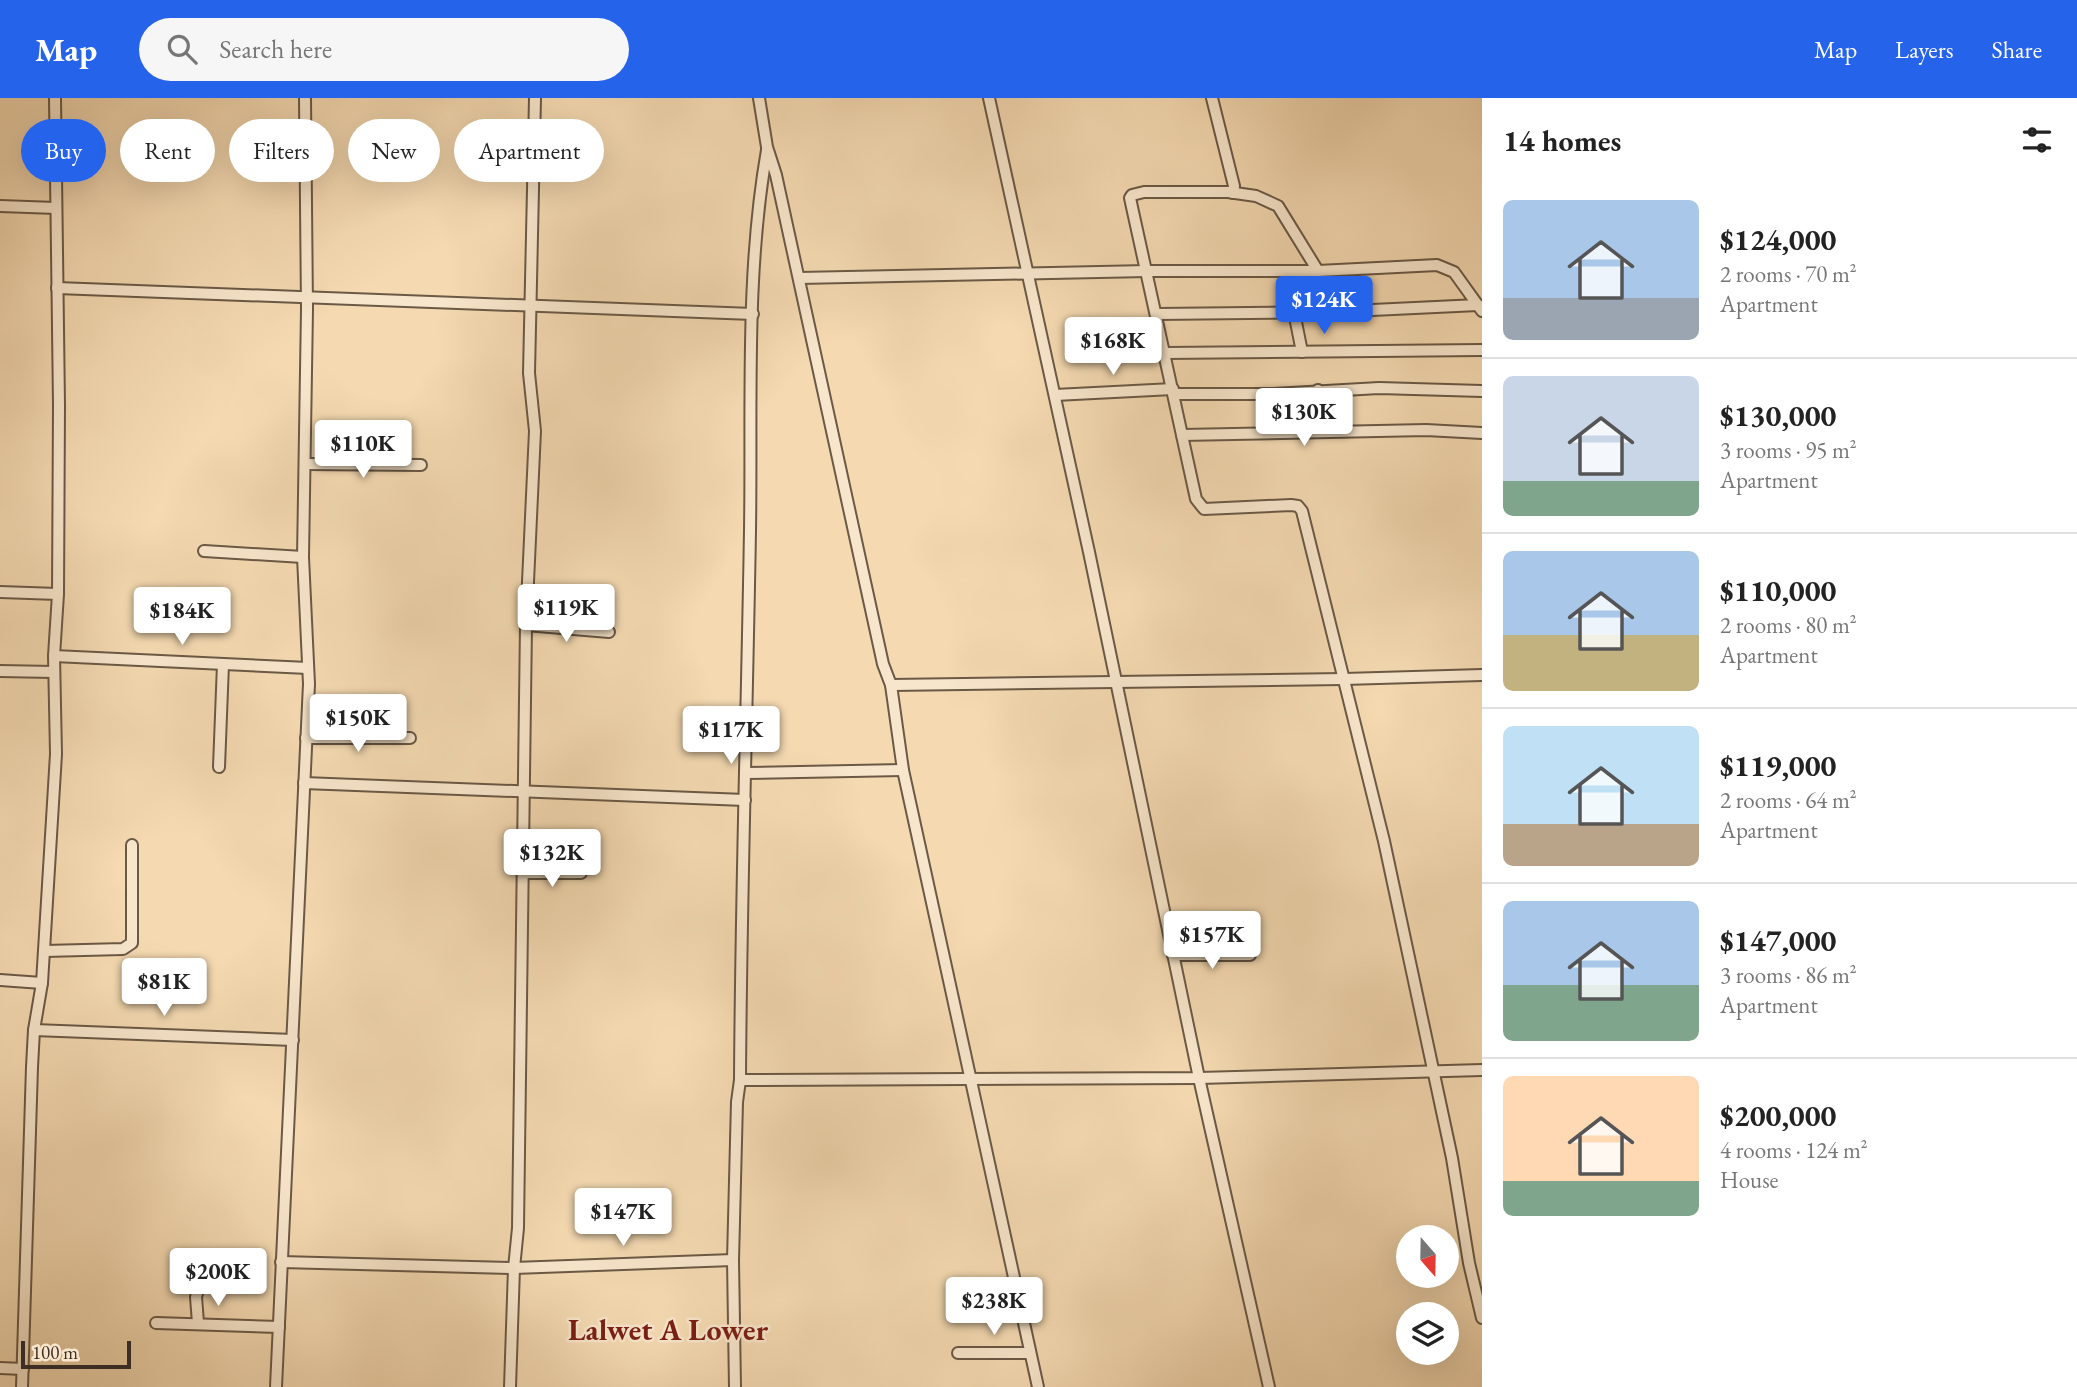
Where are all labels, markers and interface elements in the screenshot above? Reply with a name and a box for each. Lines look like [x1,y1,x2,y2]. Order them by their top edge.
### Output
search box [139,18,629,81]
text: Map [35,28,97,71]
icon: search [163,30,201,68]
text: Search here [219,32,332,66]
text: Map [1814,34,1857,65]
text: Layers [1895,34,1954,65]
text: Share [1992,34,2042,65]
chip: Buy [21,119,106,182]
chip: Rent [120,119,215,182]
chip: Filters [229,119,334,182]
chip: New [348,119,440,182]
chip: Apartment [454,119,604,182]
text: 14 homes [1503,121,1621,160]
icon: filters [2018,121,2056,159]
text: $124,000 [1720,220,1836,259]
icon: home [1559,228,1643,312]
text: 2 rooms · 70 m² [1720,259,1857,289]
pin: $124K [1275,276,1373,336]
text: $124K [1292,284,1356,314]
text: Apartment [1720,289,1818,319]
pin: $168K [1064,317,1162,377]
text: $168K [1081,325,1145,355]
pin: $130K [1255,388,1353,448]
text: $130K [1272,396,1336,426]
text: $130,000 [1720,396,1836,435]
icon: home [1559,404,1643,488]
pin: $110K [314,420,412,480]
text: $110K [331,428,395,458]
text: 3 rooms · 95 m² [1720,435,1857,465]
text: Apartment [1720,465,1818,495]
text: $110,000 [1720,571,1836,610]
icon: home [1559,579,1643,663]
pin: $119K [517,584,615,644]
pin: $184K [133,588,231,647]
text: $119K [534,592,598,622]
text: $184K [150,595,214,625]
text: 2 rooms · 80 m² [1720,610,1857,640]
text: Apartment [1720,640,1818,670]
pin: $150K [309,694,407,754]
text: $150K [326,702,390,732]
pin: $117K [682,706,780,766]
text: $117K [699,714,763,744]
text: $119,000 [1720,746,1836,785]
icon: home [1559,754,1643,838]
text: 2 rooms · 64 m² [1720,785,1857,815]
text: Apartment [1720,815,1818,845]
pin: $132K [503,830,601,889]
text: $132K [520,837,584,867]
pin: $157K [1163,912,1261,971]
text: $157K [1180,919,1244,949]
text: $147,000 [1720,921,1836,960]
icon: home [1559,929,1643,1013]
pin: $81K [123,958,205,1018]
text: 3 rooms · 86 m² [1720,960,1857,990]
text: $81K [138,966,190,996]
text: Apartment [1720,990,1818,1020]
text: $200,000 [1720,1096,1836,1135]
icon: home [1559,1104,1643,1188]
text: 4 rooms · 124 m² [1720,1135,1868,1165]
text: House [1720,1165,1779,1195]
pin: $147K [574,1188,672,1248]
text: $147K [591,1196,655,1226]
north arrow [1396,1225,1460,1288]
map controls [1396,1225,1459,1365]
pin: $200K [169,1248,267,1308]
text: $200K [186,1256,250,1286]
pin: $238K [945,1278,1043,1337]
text: $238K [962,1285,1026,1315]
button: layers [1396,1302,1459,1365]
district label: Lalwet A Lower [568,1310,769,1349]
scale bar [21,1338,131,1370]
text: 100 m [32,1340,78,1365]

